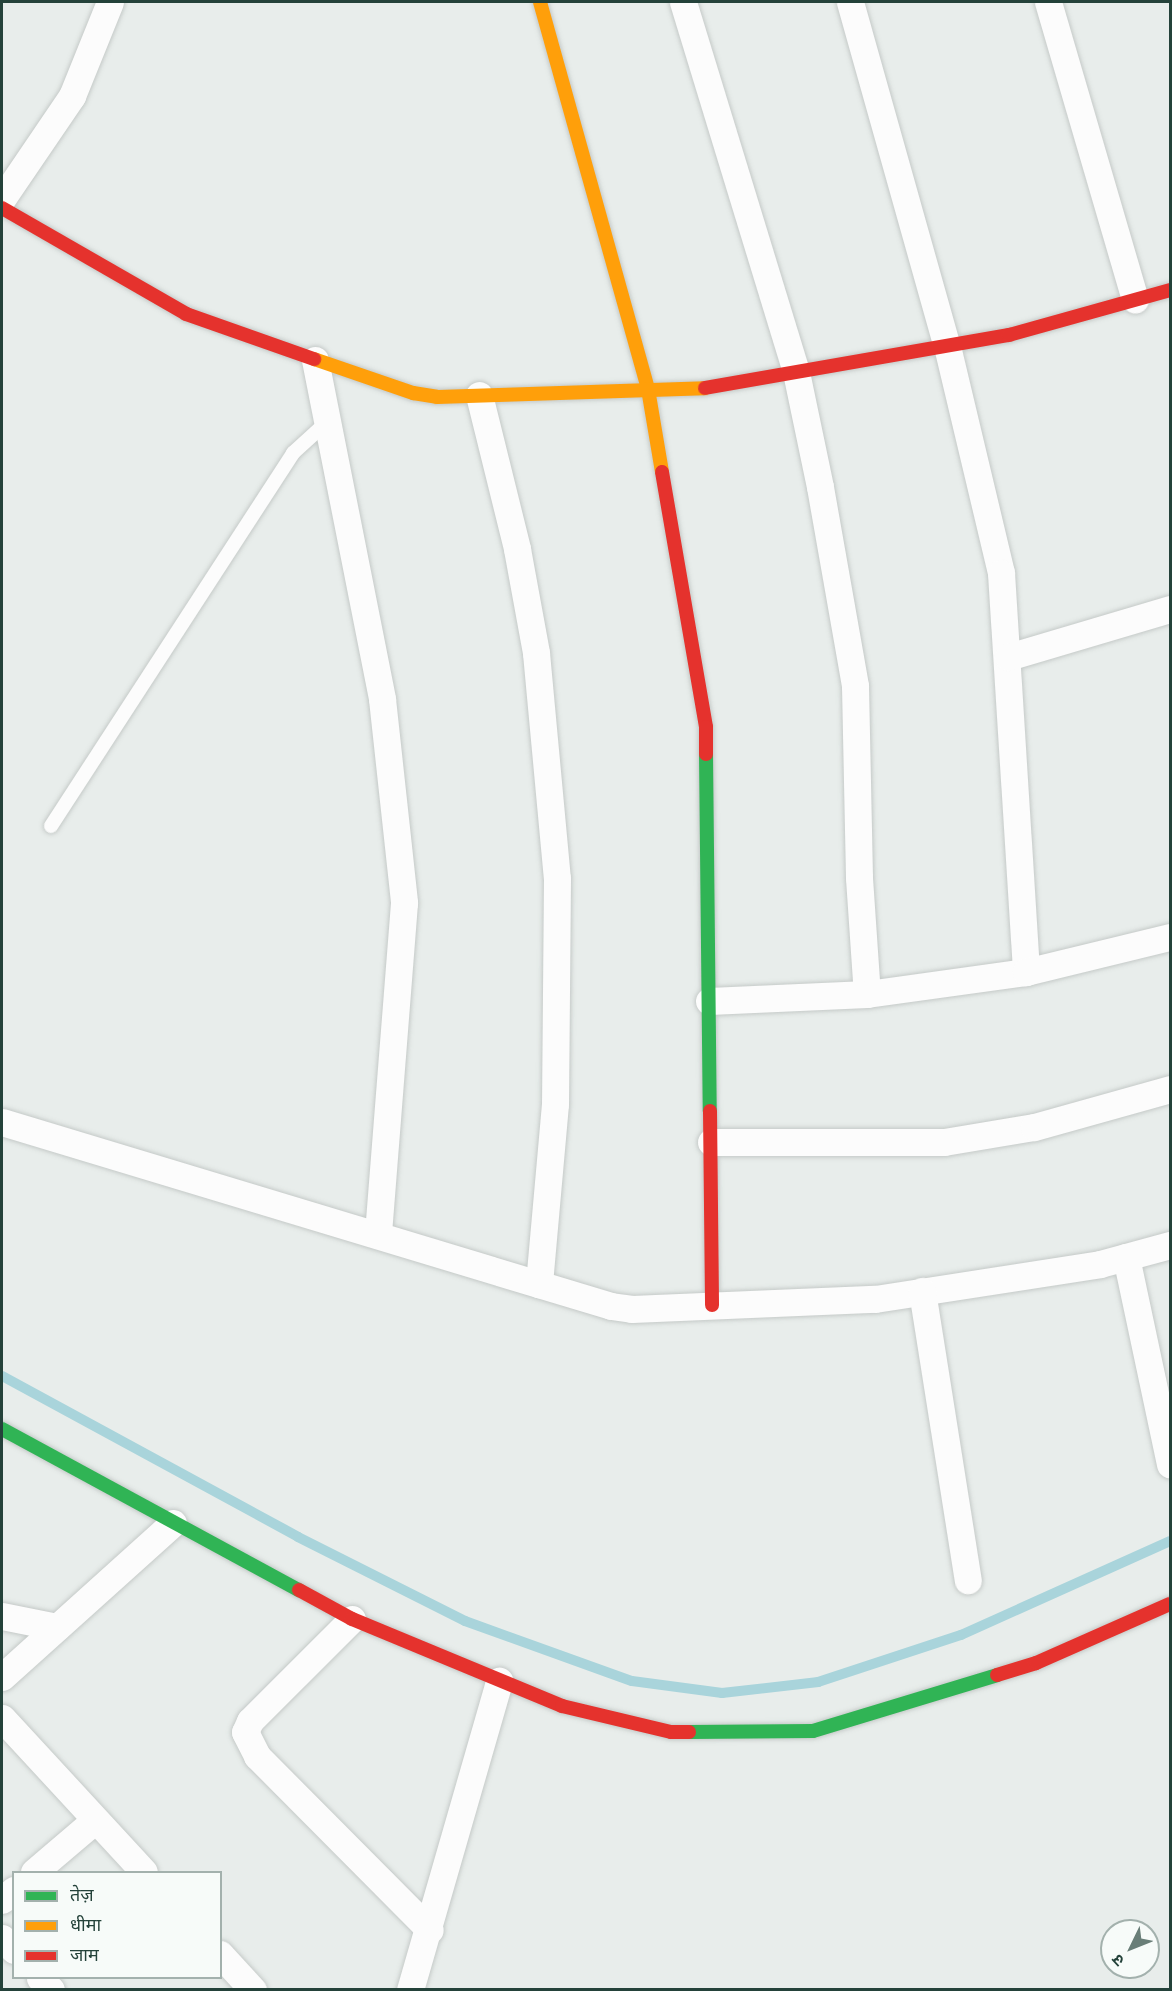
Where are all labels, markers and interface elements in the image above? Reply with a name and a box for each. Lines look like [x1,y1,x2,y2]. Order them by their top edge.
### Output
legend [12,1871,222,1979]
text: तेज़ [70,1884,94,1906]
text: धीमा [70,1914,101,1936]
north arrow [1100,1919,1160,1979]
text: जाम [70,1944,99,1966]
text: उ [1108,1950,1128,1970]

